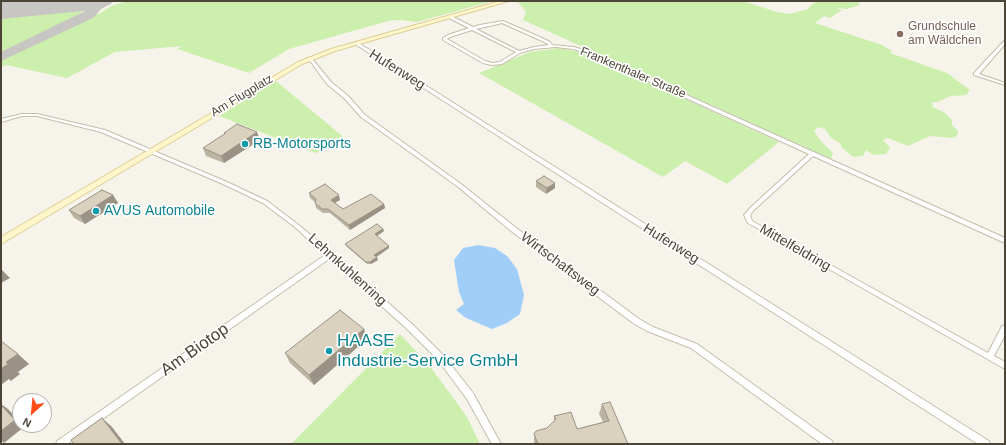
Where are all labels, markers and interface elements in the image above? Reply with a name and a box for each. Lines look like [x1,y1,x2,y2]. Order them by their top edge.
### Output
place label: Grundschule am Wäldchen [908,20,981,48]
marker: Grundschule am Wäldchen [895,29,905,39]
street label: Frankenthaler Straße [578,44,688,102]
street label: Hufenweg [366,46,428,94]
street label: Am Flugplatz [208,72,276,120]
place label: RB-Motorsports [253,136,351,152]
marker: RB-Motorsports [240,139,250,149]
place label: AVUS Automobile [104,203,215,219]
marker: AVUS Automobile [91,206,101,216]
street label: Hufenweg [640,220,702,268]
street label: Mittelfeldring [756,221,834,275]
street label: Wirtschaftsweg [517,229,603,299]
street label: Lehmkuhlenring [304,230,390,310]
street label: Am Biotop [157,319,233,381]
place label: HAASE Industrie-Service GmbH [337,331,518,371]
marker: HAASE Industrie-Service GmbH [324,346,334,356]
north arrow [12,393,52,433]
text: N [21,416,33,430]

